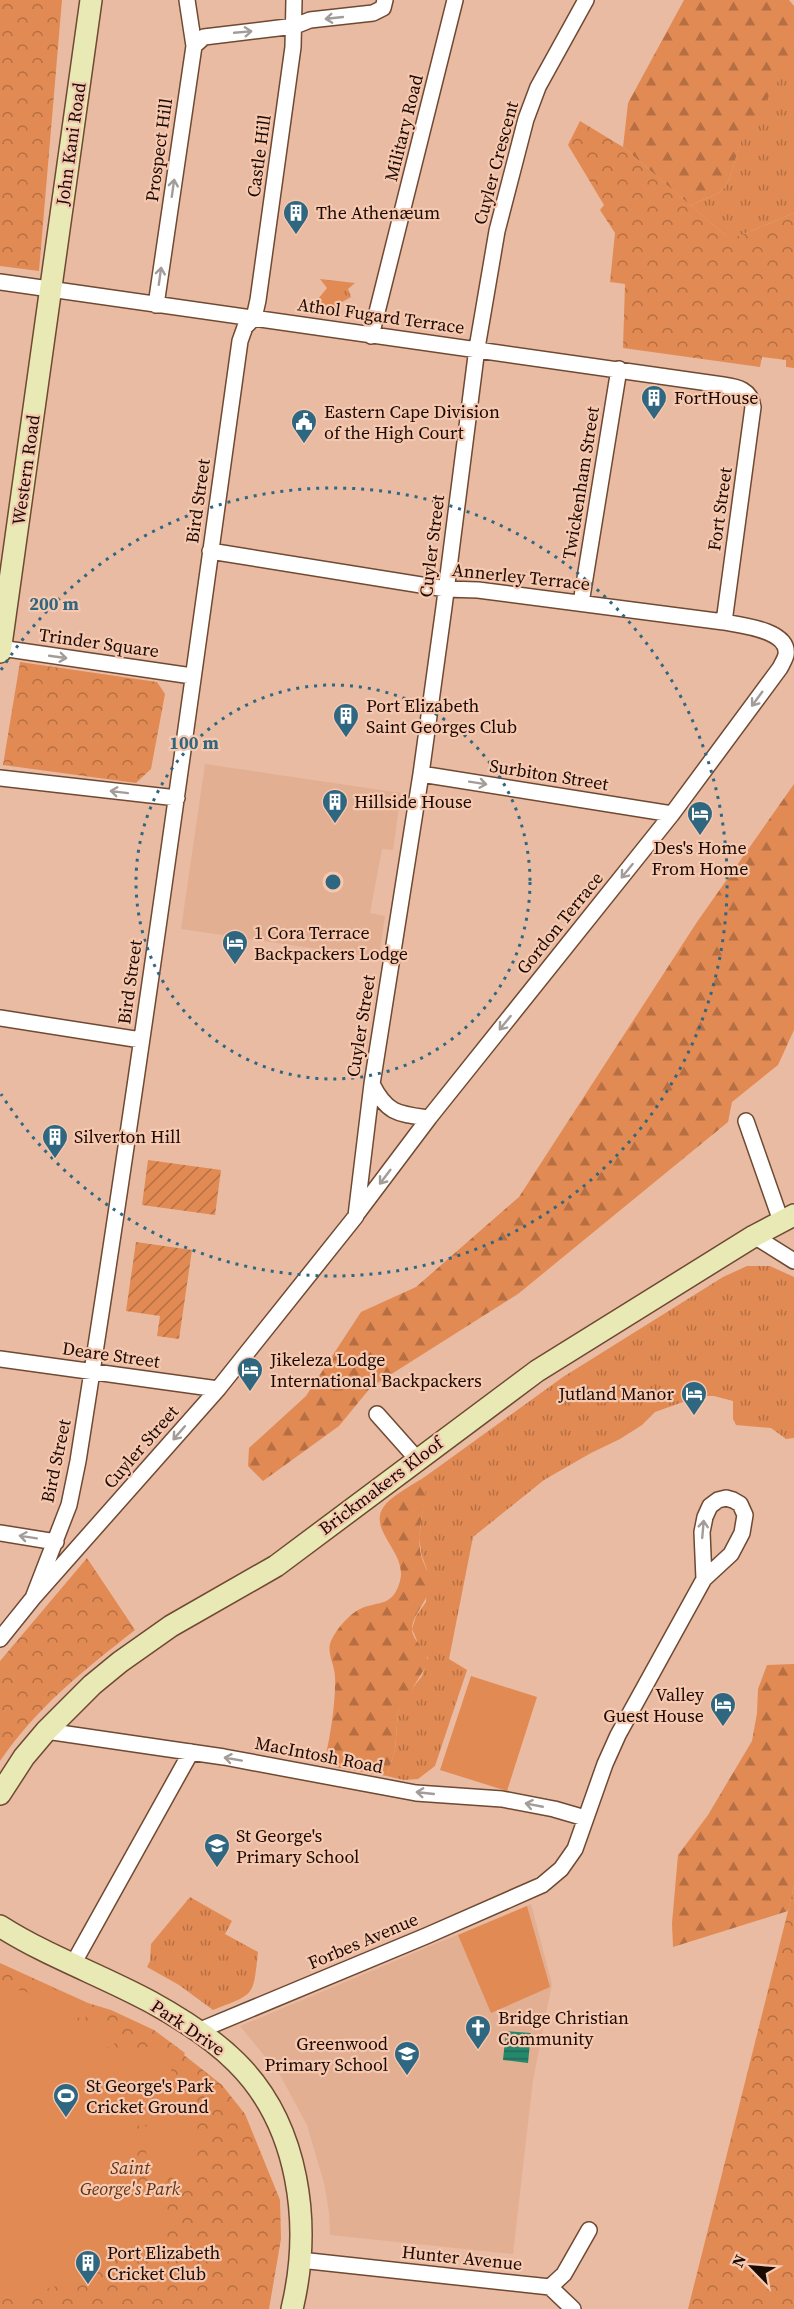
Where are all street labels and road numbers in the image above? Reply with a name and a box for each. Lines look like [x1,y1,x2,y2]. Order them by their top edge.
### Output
street label: Military Road [378,72,429,184]
street label: John Kani Road [49,81,92,208]
street label: Prospect Hill [139,97,178,203]
street label: Cuyler Crescent [467,98,524,227]
street label: Castle Hill [240,113,277,199]
street label: Athol Fugard Terrace [296,291,466,340]
street label: Twickenham Street [556,405,605,561]
street label: Western Road [5,413,46,527]
street label: Bird Street [179,457,216,545]
street label: Fort Street [701,465,738,552]
street label: Cuyler Street [413,493,450,599]
street label: Annerley Terrace [451,557,591,596]
street label: Trinder Square [37,622,161,663]
street label: Surbiton Street [488,753,610,796]
street label: Gordon Terrace [510,866,609,979]
street label: Bird Street [111,938,148,1026]
street label: Cuyler Street [340,973,381,1079]
street label: Deare Street [61,1335,162,1374]
street label: Cuyler Street [97,1399,184,1494]
street label: Bird Street [34,1417,77,1505]
street label: Brickmakers Kloof [313,1430,449,1541]
street label: MacIntosh Road [253,1730,385,1779]
street label: Forbes Avenue [304,1906,422,1975]
street label: Park Drive [146,1994,230,2062]
street label: Hunter Avenue [401,2239,524,2276]

